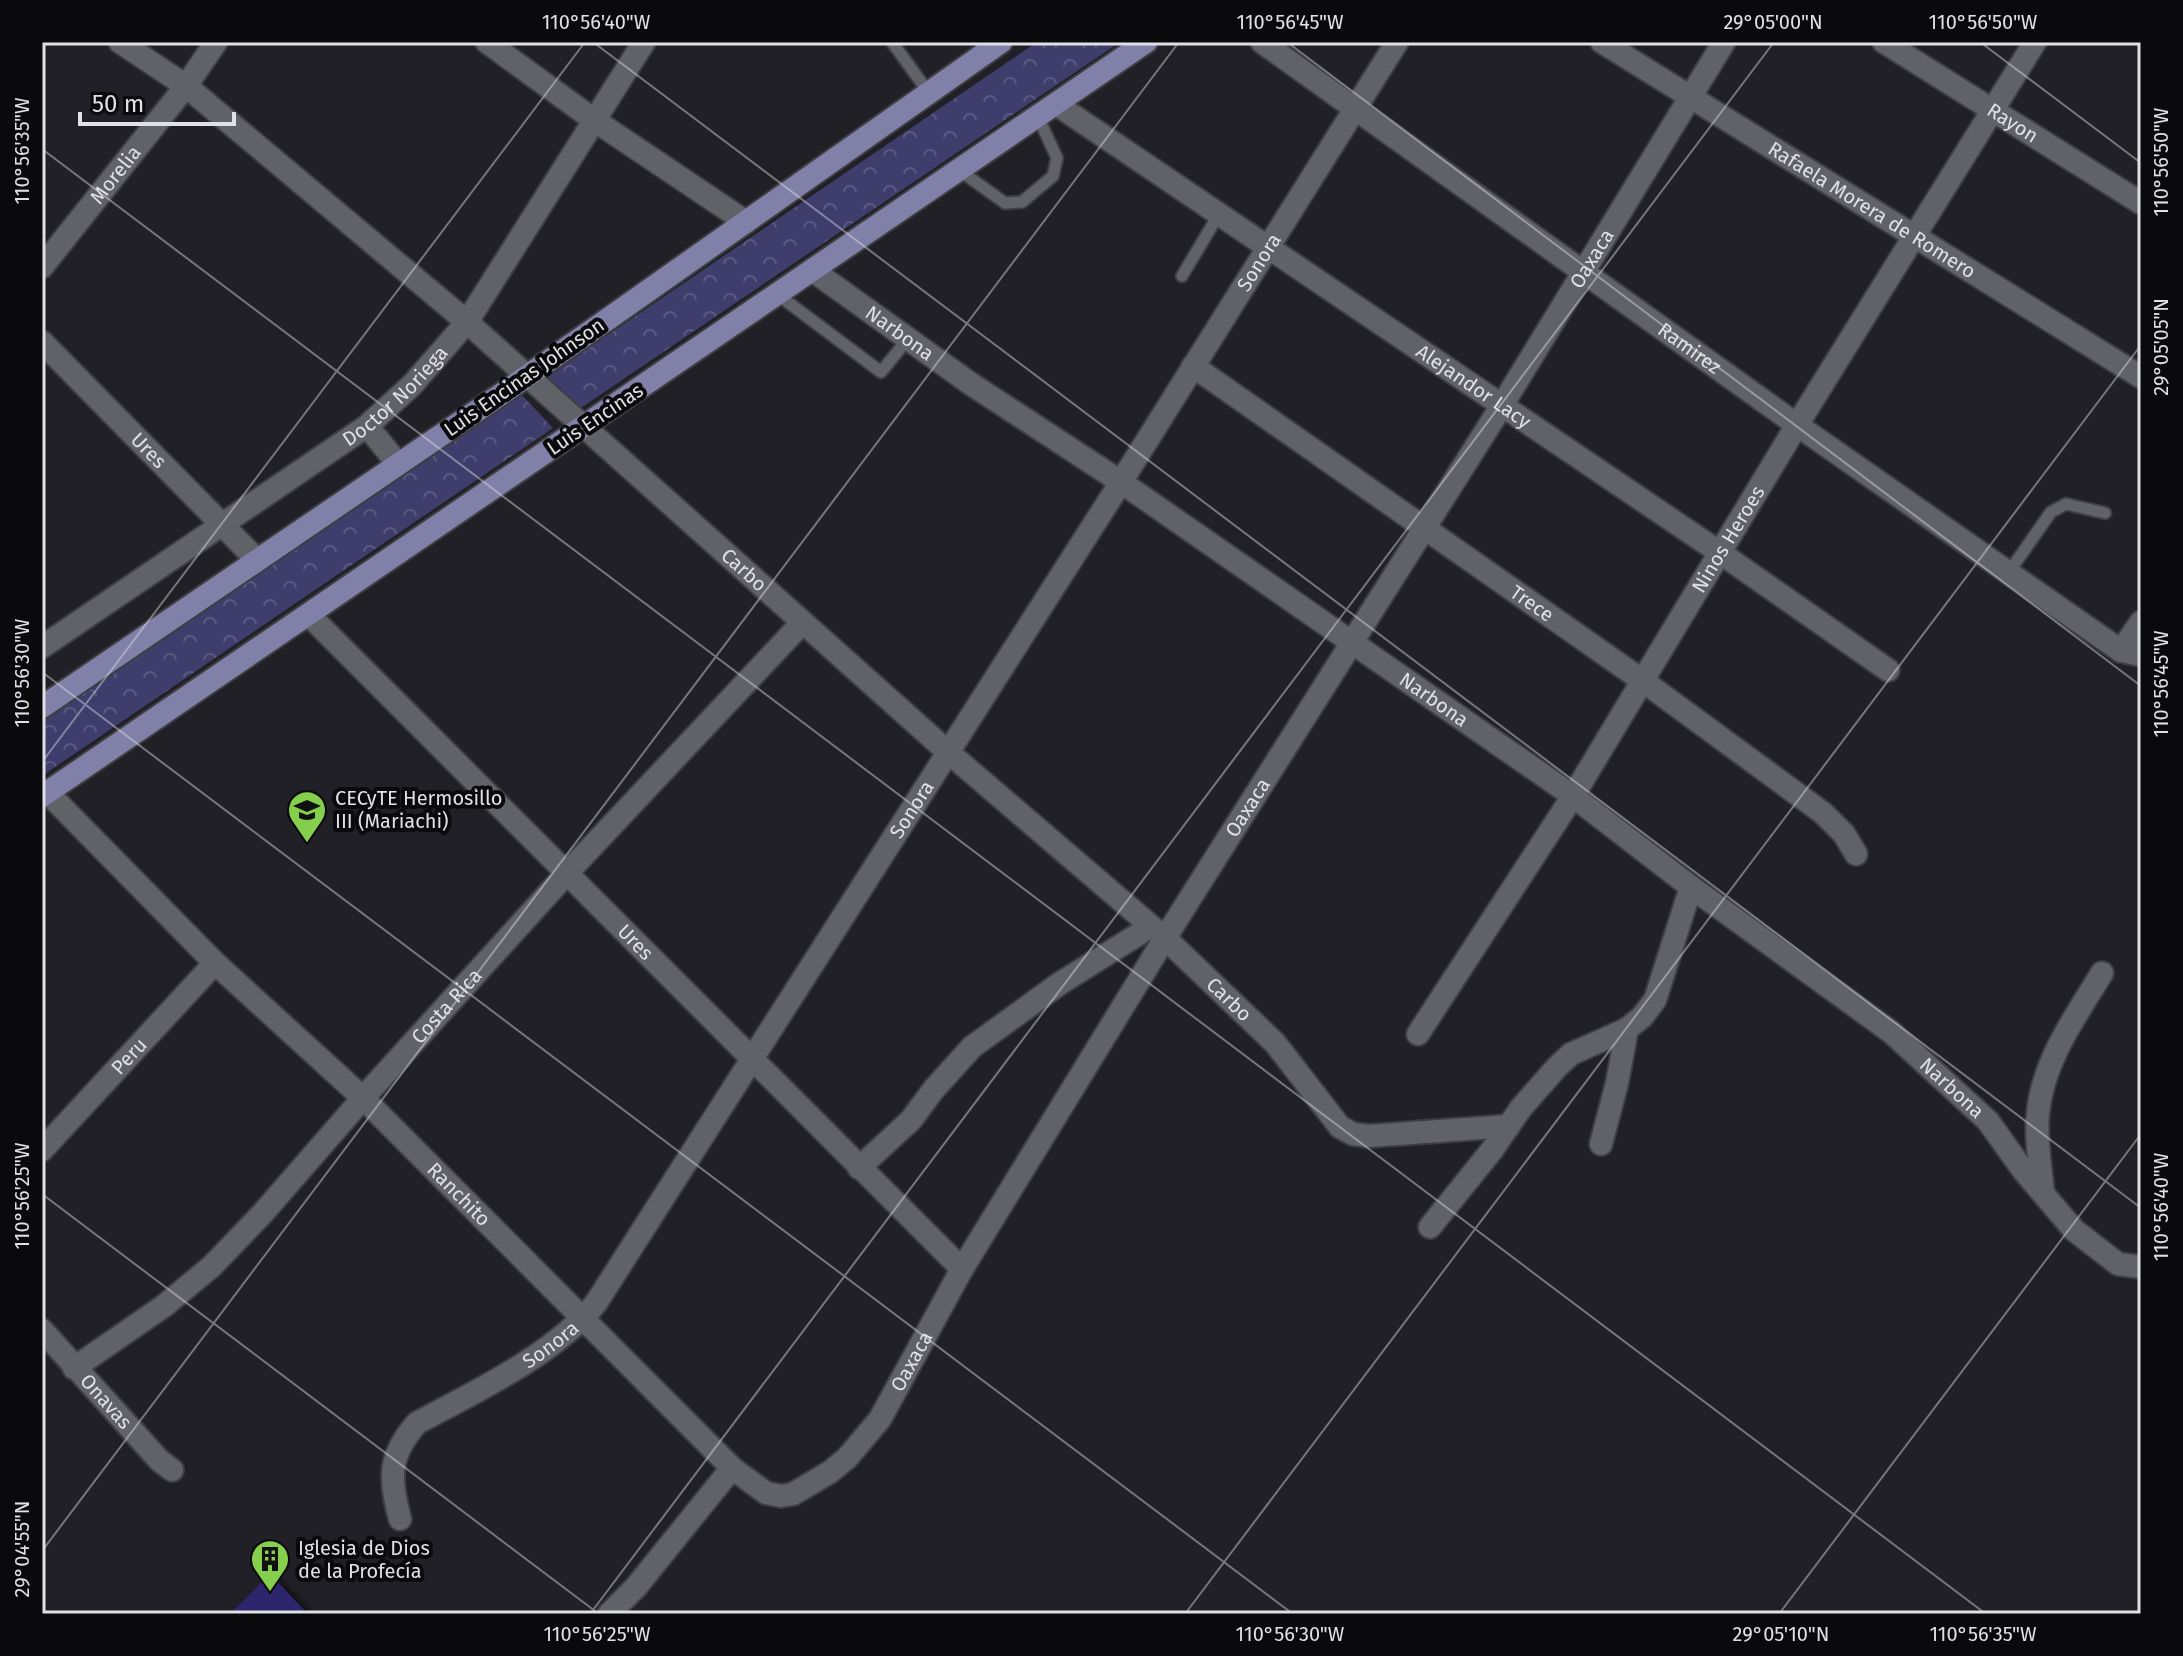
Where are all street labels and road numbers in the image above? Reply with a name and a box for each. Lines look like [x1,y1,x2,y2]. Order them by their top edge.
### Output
street label: Rayon [1983,98,2043,148]
street label: Rafaela Morera de Romero [1764,136,1980,283]
street label: Morelia [85,141,146,209]
street label: Oaxaca [1564,225,1619,293]
street label: Sonora [1232,229,1286,296]
street label: Narbona [861,300,939,366]
street label: Luis Encinas Johnson [439,313,609,441]
street label: Ramirez [1653,317,1726,379]
street label: Alejandor Lacy [1412,339,1536,433]
street label: Doctor Noriega [338,341,453,451]
street label: Luis Encinas [542,378,648,460]
street label: Ures [126,427,172,473]
street label: Ninos Heroes [1687,481,1770,597]
street label: Carbo [716,543,772,596]
street label: Trece [1506,580,1559,627]
street label: Narbona [1395,667,1473,732]
street label: Oaxaca [1220,774,1275,841]
street label: Sonora [884,776,939,843]
street label: Ures [613,919,658,965]
street label: Costa Rica [406,963,487,1048]
street label: Carbo [1202,972,1257,1026]
street label: Peru [106,1033,152,1079]
street label: Narbona [1915,1053,1989,1123]
street label: Ranchito [422,1157,496,1231]
street label: Sonora [518,1316,583,1373]
street label: Oaxaca [885,1327,938,1396]
street label: Onavas [75,1369,137,1434]

